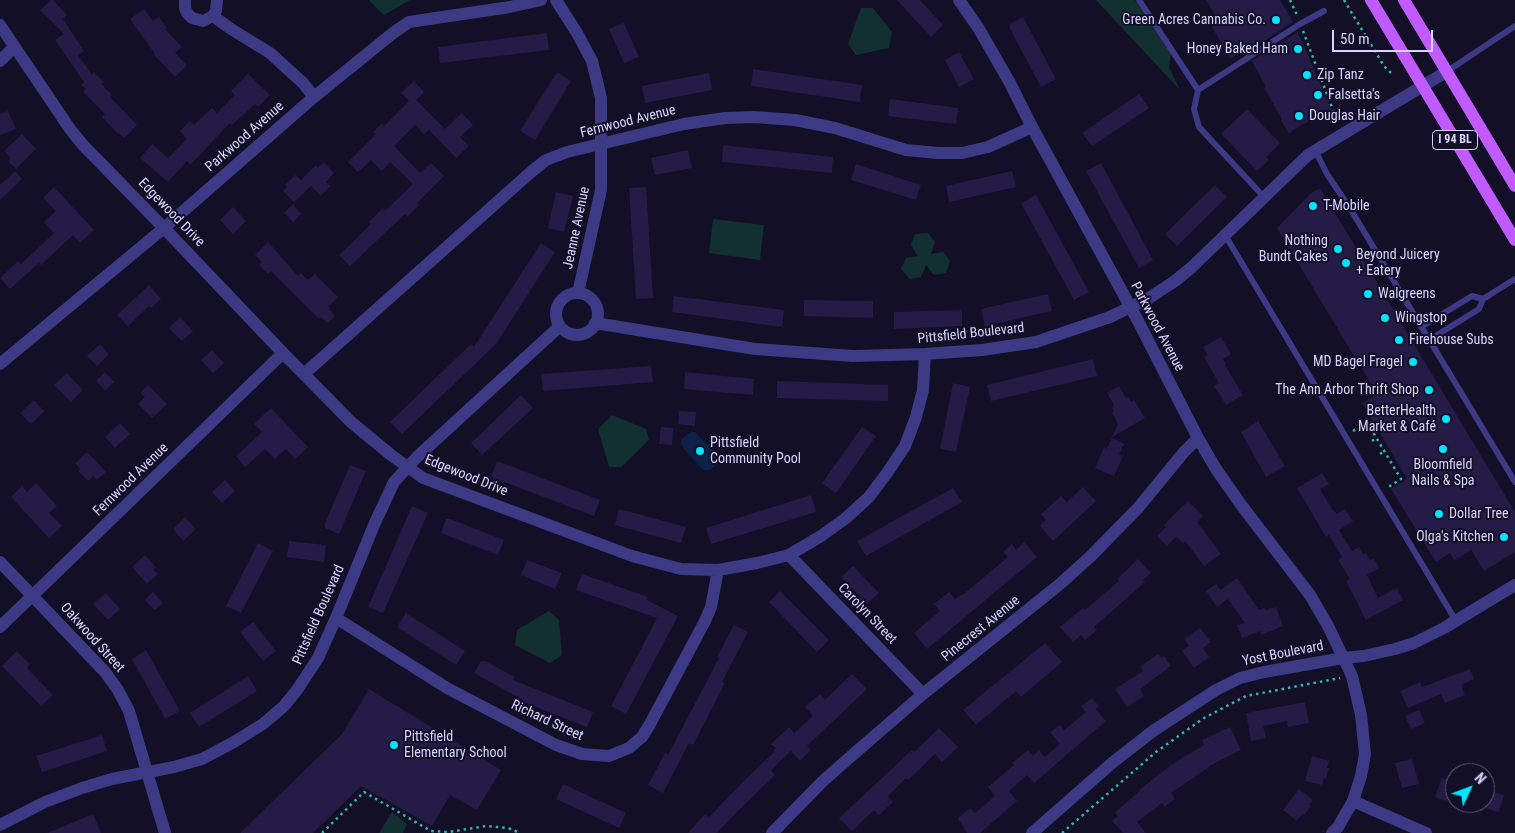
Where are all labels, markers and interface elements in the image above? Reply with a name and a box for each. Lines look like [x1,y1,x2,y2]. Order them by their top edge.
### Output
place label: Green Acres Cannabis Co. [1122,12,1266,28]
marker: Green Acres Cannabis Co. [1270,14,1282,26]
scale bar [1335,20,1436,52]
text: 50 m [1340,30,1370,48]
place label: Honey Baked Ham [1187,41,1288,57]
marker: Honey Baked Ham [1292,43,1304,55]
place label: Zip Tanz [1317,67,1364,83]
marker: Zip Tanz [1301,69,1313,81]
place label: Falsetta's [1328,87,1380,103]
marker: Falsetta's [1312,89,1324,101]
street label: Parkwood Avenue [202,98,288,176]
street label: Fernwood Avenue [579,102,677,142]
place label: Douglas Hair [1309,108,1380,124]
marker: Douglas Hair [1293,110,1305,122]
road number: I 94 BL [1432,130,1478,150]
street label: Edgewood Drive [134,175,208,251]
street label: Jeanne Avenue [560,185,594,271]
place label: T-Mobile [1323,198,1370,214]
marker: T-Mobile [1307,200,1319,212]
place label: Nothing Bundt Cakes [1259,233,1328,266]
marker: Nothing Bundt Cakes [1332,243,1344,255]
place label: Beyond Juicery + Eatery [1356,247,1440,280]
marker: Beyond Juicery + Eatery [1340,257,1352,269]
street label: Parkwood Avenue [1126,280,1188,374]
place label: Walgreens [1378,286,1436,302]
marker: Walgreens [1362,288,1374,300]
place label: Wingstop [1395,310,1447,326]
marker: Wingstop [1379,312,1391,324]
street label: Pittsfield Boulevard [917,320,1025,348]
place label: Firehouse Subs [1409,332,1494,348]
marker: Firehouse Subs [1393,334,1405,346]
place label: MD Bagel Fragel [1313,354,1403,370]
marker: MD Bagel Fragel [1407,356,1419,368]
place label: The Ann Arbor Thrift Shop [1275,382,1419,398]
marker: The Ann Arbor Thrift Shop [1423,384,1435,396]
place label: BetterHealth Market & Café [1358,403,1436,436]
marker: BetterHealth Market & Café [1440,413,1452,425]
place label: Pittsfield Community Pool [710,435,801,468]
street label: Fernwood Avenue [90,440,172,520]
marker: Bloomfield Nails & Spa [1437,443,1449,455]
marker: Pittsfield Community Pool [694,445,706,457]
street label: Edgewood Drive [422,452,510,500]
place label: Bloomfield Nails & Spa [1411,457,1475,490]
place label: Dollar Tree [1449,506,1509,522]
marker: Dollar Tree [1433,508,1445,520]
place label: Olga's Kitchen [1416,529,1494,545]
marker: Olga's Kitchen [1498,531,1510,543]
street label: Pittsfield Boulevard [290,563,348,667]
street label: Carolyn Street [834,580,900,648]
street label: Pinecrest Avenue [939,592,1023,666]
street label: Oakwood Street [56,600,128,676]
street label: Yost Boulevard [1241,638,1325,670]
street label: Richard Street [508,697,586,745]
place label: Pittsfield Elementary School [404,729,507,762]
marker: Pittsfield Elementary School [388,739,400,751]
north arrow [1445,763,1495,813]
text: N [1471,770,1489,787]

